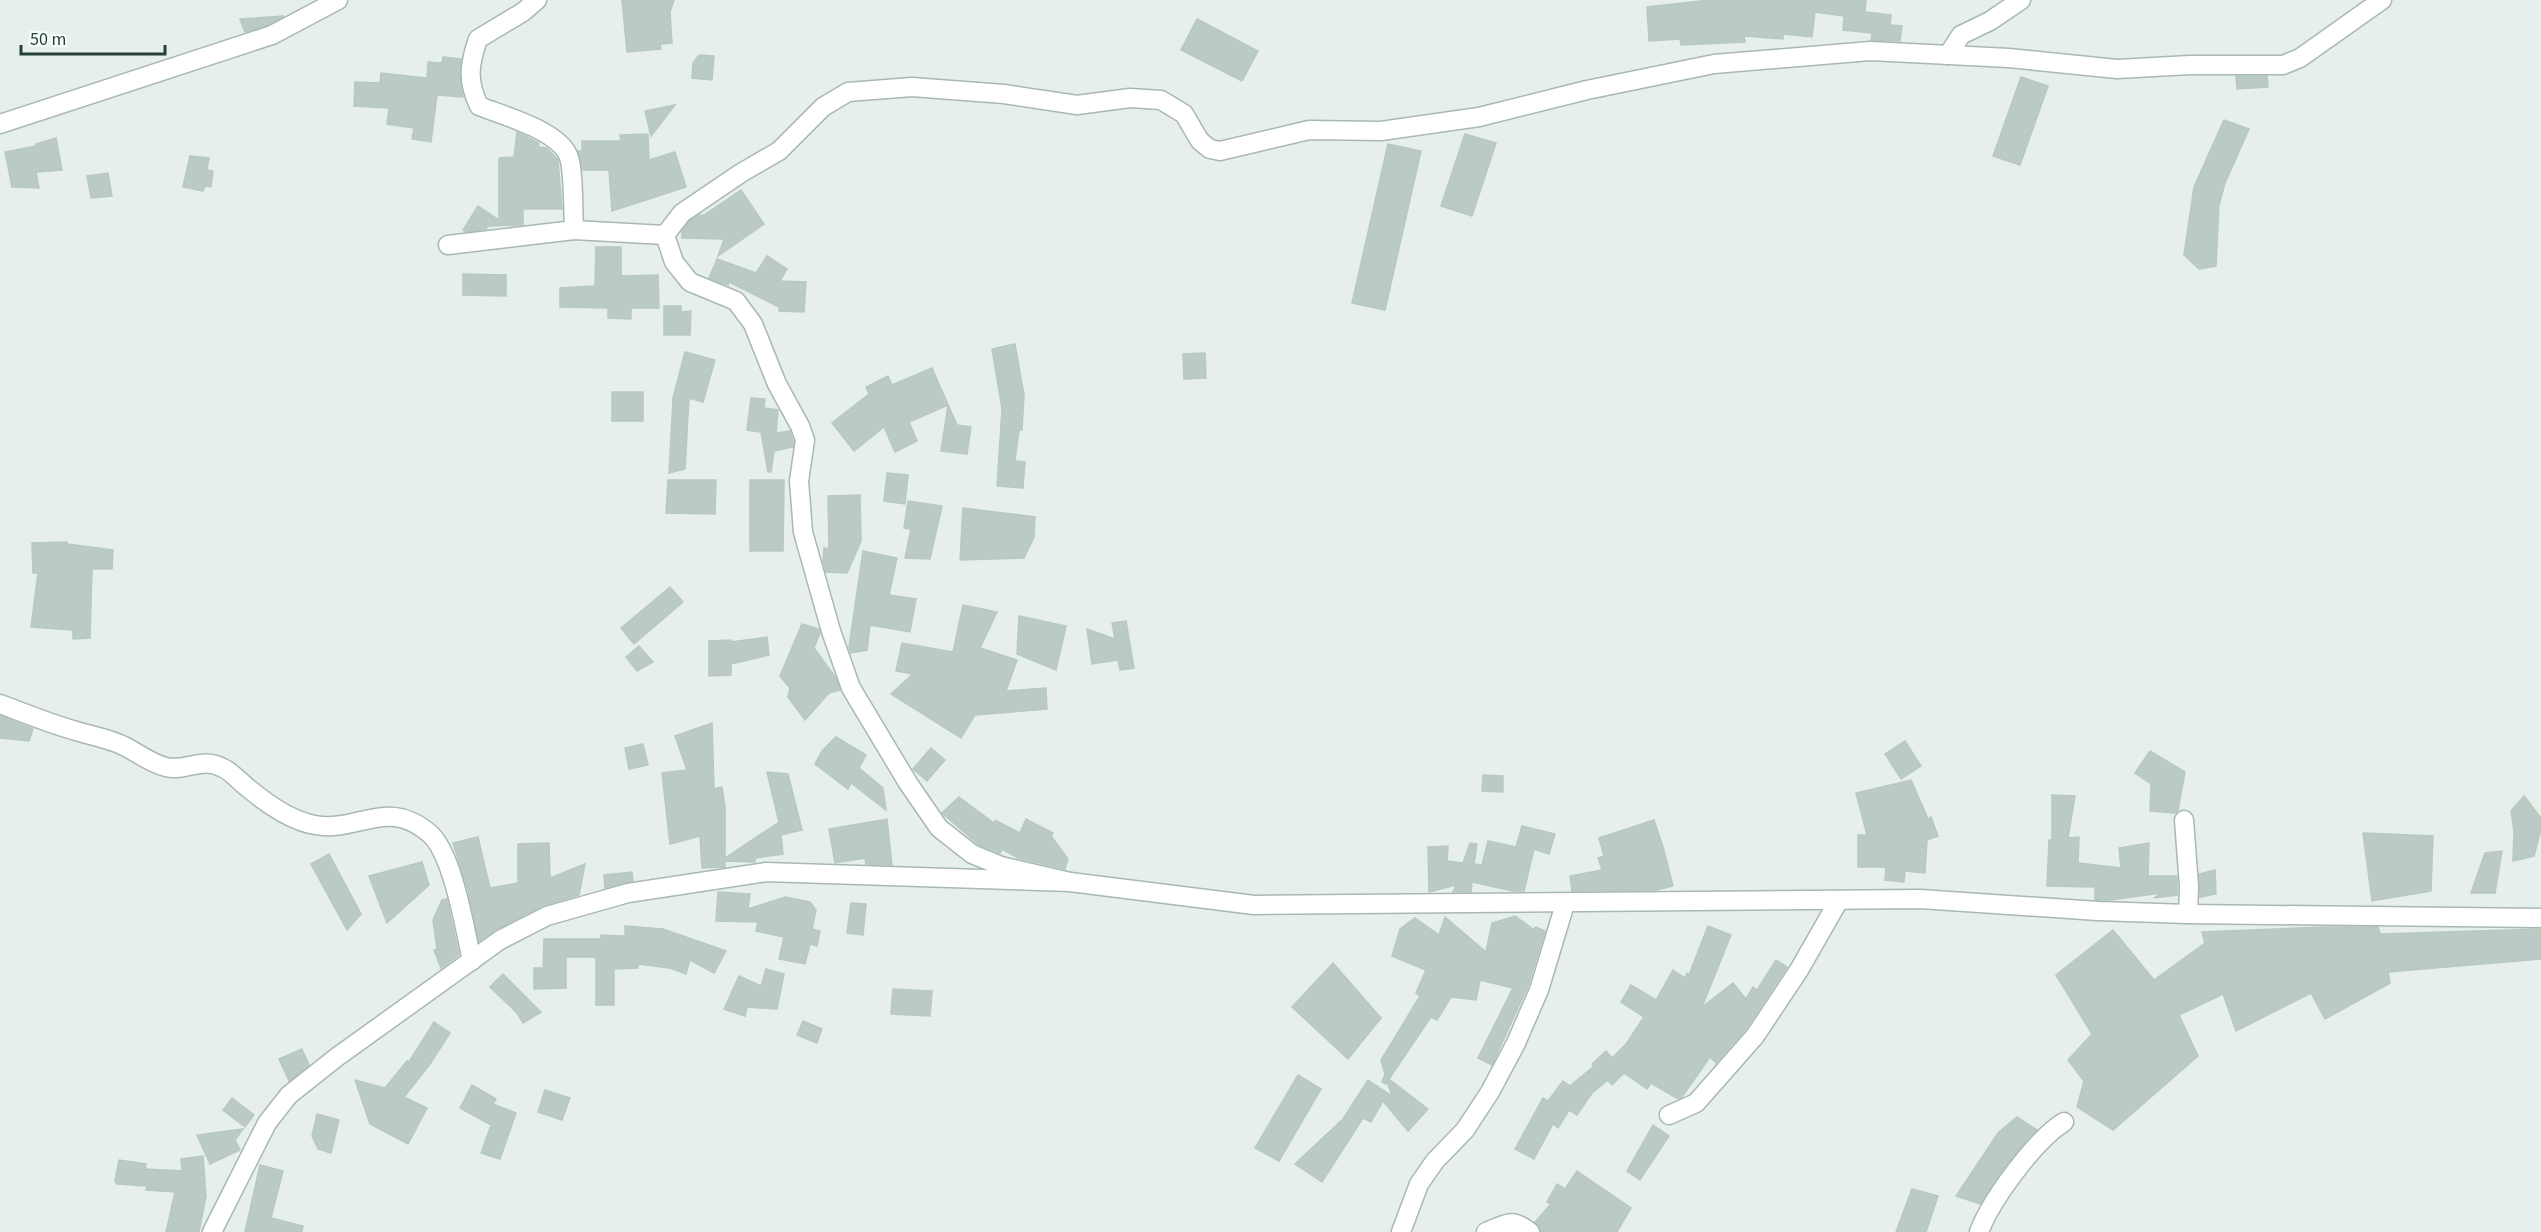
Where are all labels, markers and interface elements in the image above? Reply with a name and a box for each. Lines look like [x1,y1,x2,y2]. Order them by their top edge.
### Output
scale bar [21,18,165,56]
text: 50 m [30,27,66,52]

